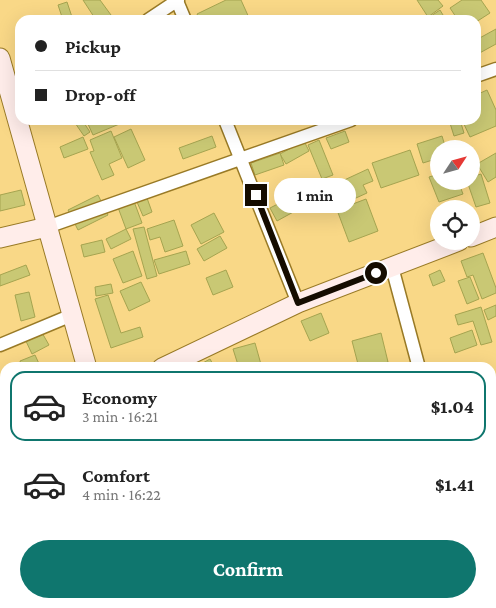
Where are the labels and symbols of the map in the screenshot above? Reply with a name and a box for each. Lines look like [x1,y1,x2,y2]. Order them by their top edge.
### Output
north arrow [430,140,480,190]
callout: 1 min [274,178,356,212]
route end [245,184,267,206]
route start [365,262,387,284]

